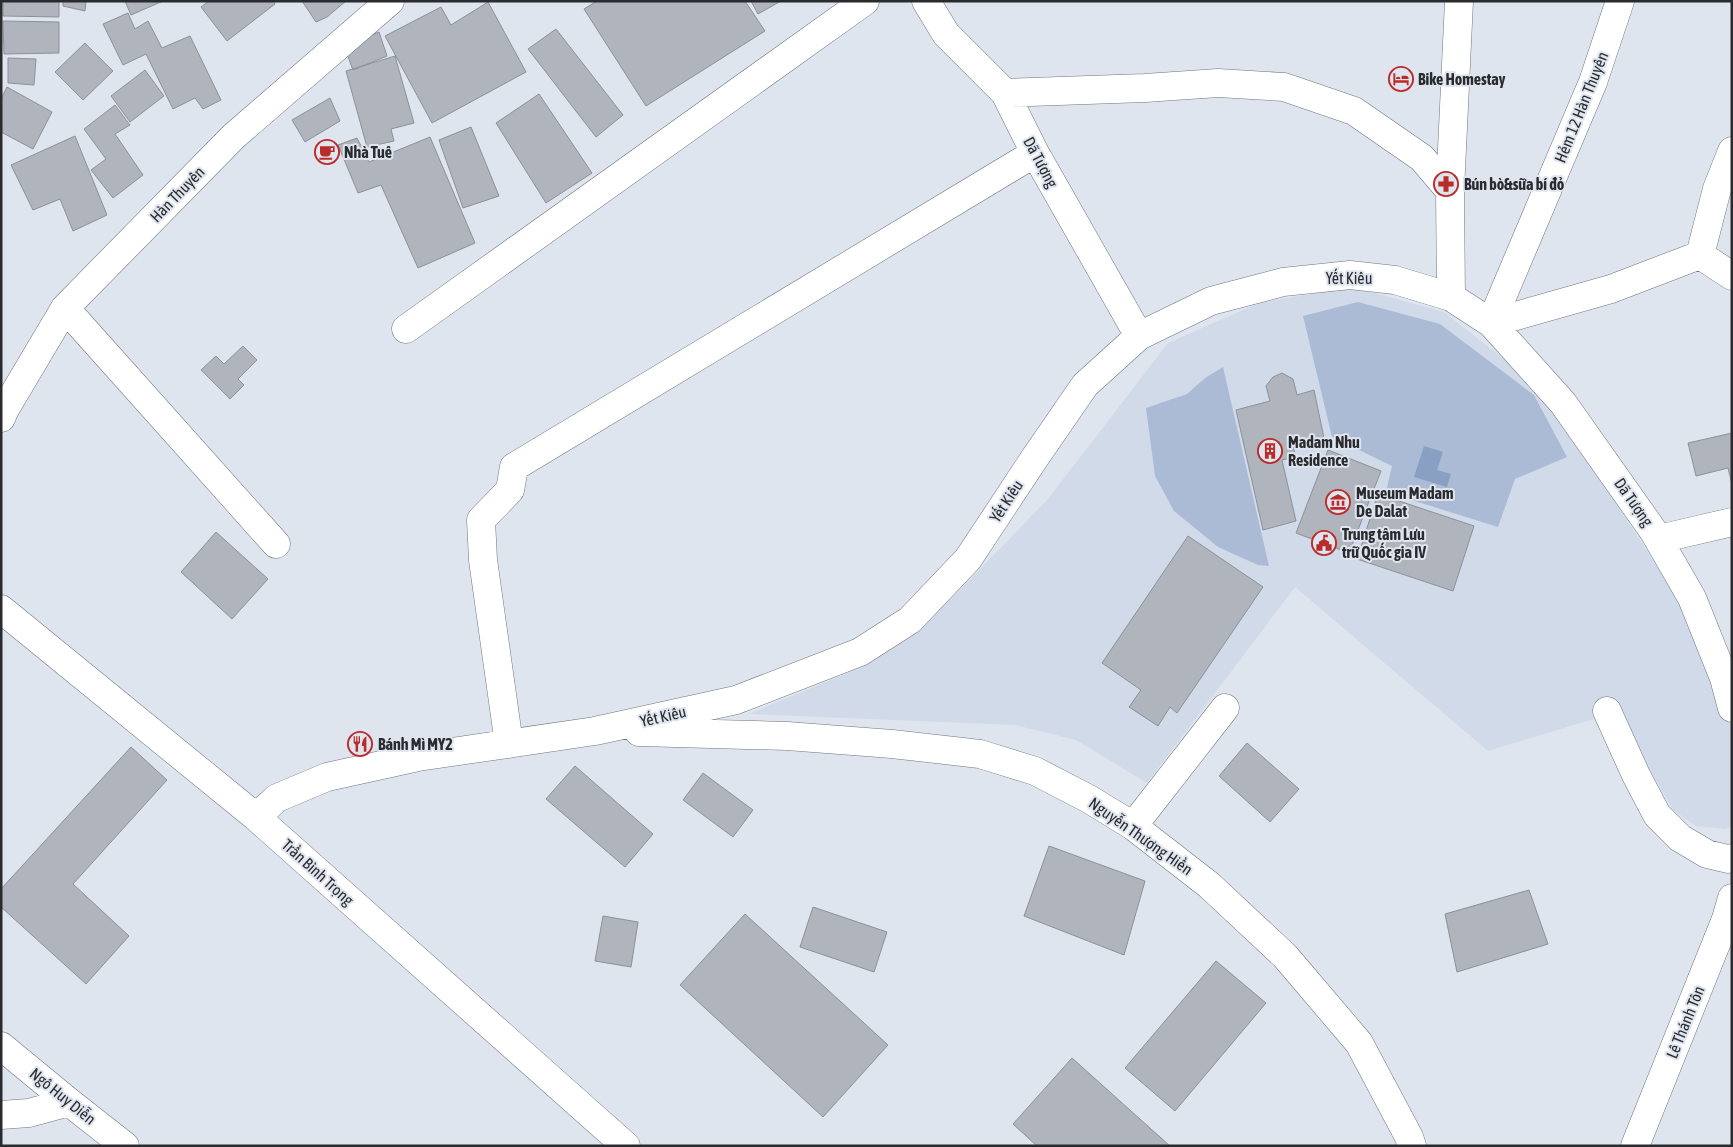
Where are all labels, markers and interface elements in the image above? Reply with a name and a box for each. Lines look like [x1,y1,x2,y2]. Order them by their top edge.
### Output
street label: Hẻm 12 Hàn Thuyên [1551,49,1612,165]
hotel icon: Bike Homestay [1388,66,1414,92]
place label: Bike Homestay [1418,70,1506,88]
street label: Dã Tượng [1019,134,1062,191]
cafe icon: Nhà Tuê [314,139,340,165]
place label: Nhà Tuê [344,143,392,161]
street label: Hàn Thuyên [146,162,209,226]
pharmacy icon: Bún bò&sữa bí đỏ [1433,171,1459,197]
place label: Bún bò&sữa bí đỏ [1464,175,1565,193]
street label: Yết Kiêu [1326,268,1372,287]
place label: Madam Nhu Residence [1288,433,1360,469]
building icon: Madam Nhu Residence [1257,438,1283,464]
street label: Dã Tượng [1610,474,1657,530]
street label: Yết Kiêu [985,476,1026,526]
place label: Museum Madam De Dalat [1356,484,1454,520]
museum icon: Museum Madam De Dalat [1325,489,1351,515]
place label: Trung tâm Lưu trữ Quốc gia IV [1341,525,1426,561]
public building icon: Trung tâm Lưu trữ Quốc gia IV [1311,530,1337,556]
street label: Yết Kiêu [638,701,688,730]
restaurant icon: Bánh Mì MY2 [347,731,373,757]
place label: Bánh Mì MY2 [378,735,453,753]
street label: Nguyễn Thượng Hiền [1085,793,1197,879]
street label: Trần Bình Trọng [278,835,358,910]
street label: Lê Thánh Tôn [1662,983,1708,1061]
street label: Ngô Huy Diễn [26,1064,99,1129]

